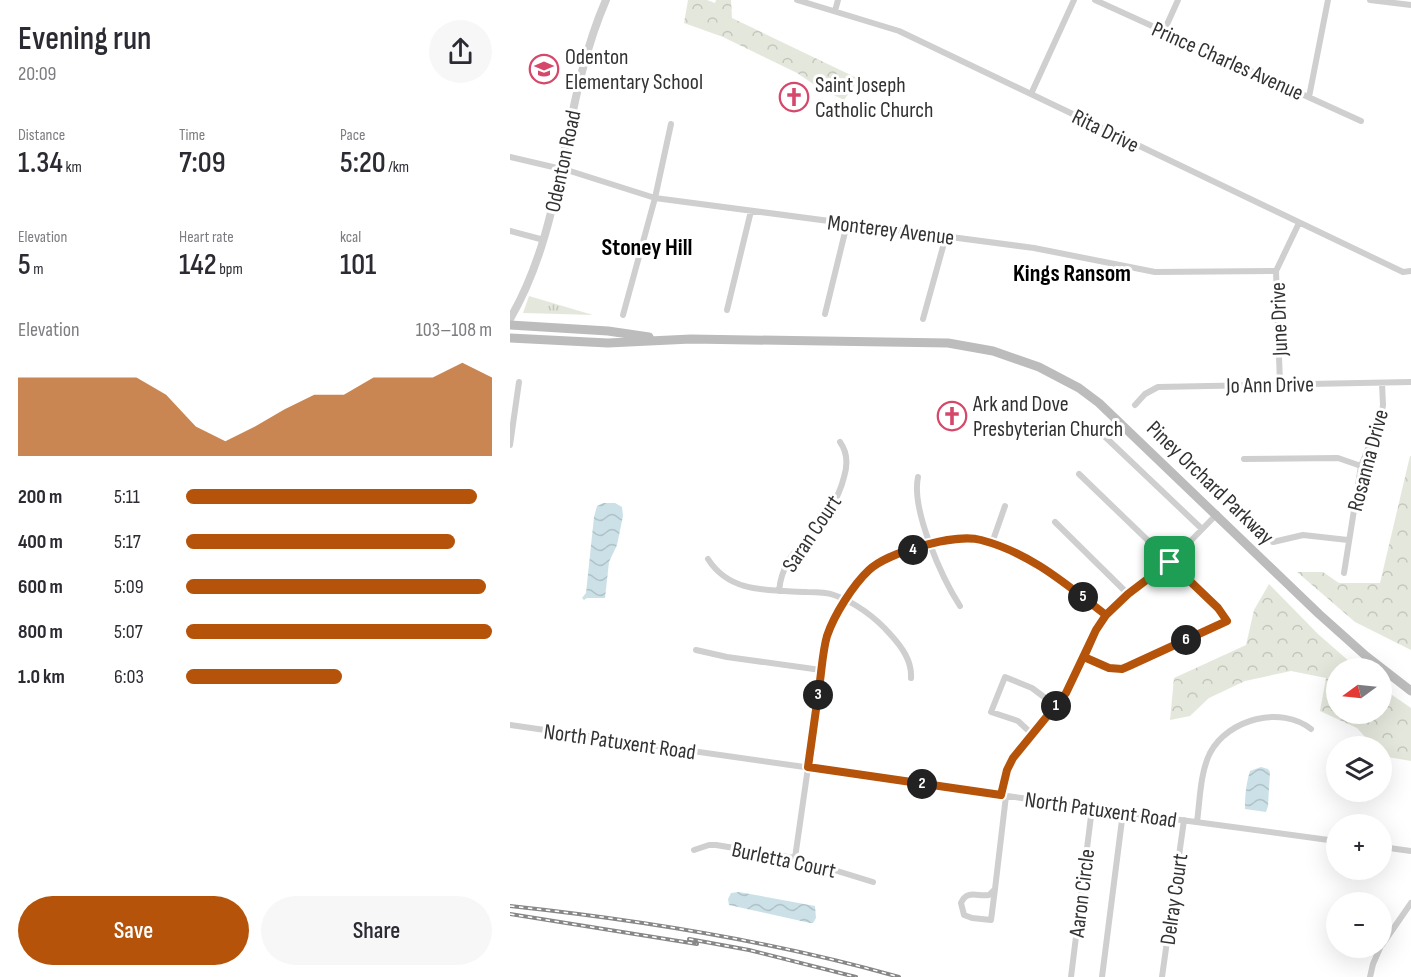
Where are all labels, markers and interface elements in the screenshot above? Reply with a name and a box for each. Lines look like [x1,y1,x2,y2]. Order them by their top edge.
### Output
street label: Prince Charles Avenue [1147,16,1307,107]
text: Evening run [18,19,152,59]
button: share [429,20,492,83]
place label: Odenton Elementary School [565,44,703,96]
school or university icon: Odenton Elementary School [528,53,560,85]
text: 20:09 [18,62,56,86]
place label: Saint Joseph Catholic Church [815,72,933,124]
church icon: Saint Joseph Catholic Church [778,81,810,113]
street label: Rita Drive [1067,104,1143,159]
street label: Odenton Road [539,108,587,215]
text: Distance [18,126,65,145]
text: Time [179,126,205,145]
text: Pace [340,126,365,145]
text: 1.34 [18,145,63,181]
text: 7:09 [179,145,225,181]
text: 5:20 [340,145,386,181]
text: km [63,158,82,177]
text: /km [386,158,409,177]
street label: Monterey Avenue [826,209,956,252]
text: Elevation [18,228,67,247]
text: Heart rate [179,228,234,247]
text: kcal [340,228,361,247]
district label: Stoney Hill [602,233,693,262]
text: 5 [18,247,31,283]
text: 142 [179,247,217,283]
text: 101 [340,247,376,283]
district label: Kings Ransom [1013,259,1131,288]
text: m [31,260,44,279]
text: bpm [217,260,243,279]
street label: June Drive [1265,282,1294,357]
text: Elevation [18,318,80,342]
text: 103–108 m [416,318,492,342]
street label: Jo Ann Drive [1225,371,1314,400]
place label: Ark and Dove Presbyterian Church [972,391,1123,443]
church icon: Ark and Dove Presbyterian Church [936,400,968,432]
street label: Rosanna Drive [1342,406,1395,514]
street label: Piney Orchard Parkway [1141,415,1280,551]
text: 200 m [18,485,62,509]
text: 5:11 [114,485,140,509]
street label: Saran Court [777,490,848,578]
text: 400 m [18,530,63,554]
text: 5:17 [114,530,141,554]
pin: 4 [898,535,928,565]
pin [1144,536,1195,587]
text: 4 [909,540,917,559]
icon: arrive [1153,545,1186,578]
text: 600 m [18,575,63,599]
text: 5:09 [114,575,144,599]
pin: 5 [1068,582,1098,612]
text: 5 [1079,587,1087,606]
text: 800 m [18,620,63,644]
text: 5:07 [114,620,143,644]
pin: 6 [1171,625,1201,655]
text: 6 [1182,630,1190,649]
north arrow [1326,658,1392,724]
map controls [1326,658,1392,958]
text: 1.0 km [18,665,65,689]
text: 6:03 [114,665,144,689]
pin: 3 [803,680,833,710]
text: 3 [814,685,822,704]
pin: 1 [1041,691,1071,721]
text: 1 [1053,696,1059,715]
street label: North Patuxent Road [542,718,697,767]
button: layers [1326,736,1392,802]
pin: 2 [907,769,937,799]
text: 2 [918,774,926,793]
street label: North Patuxent Road [1023,786,1178,835]
button: + [1326,814,1392,880]
street label: Burletta Court [729,836,838,885]
street label: Aaron Circle [1064,848,1101,940]
street label: Delray Court [1155,851,1194,947]
button: − [1326,892,1392,958]
button: Save [18,896,249,965]
button: Share [261,896,492,965]

